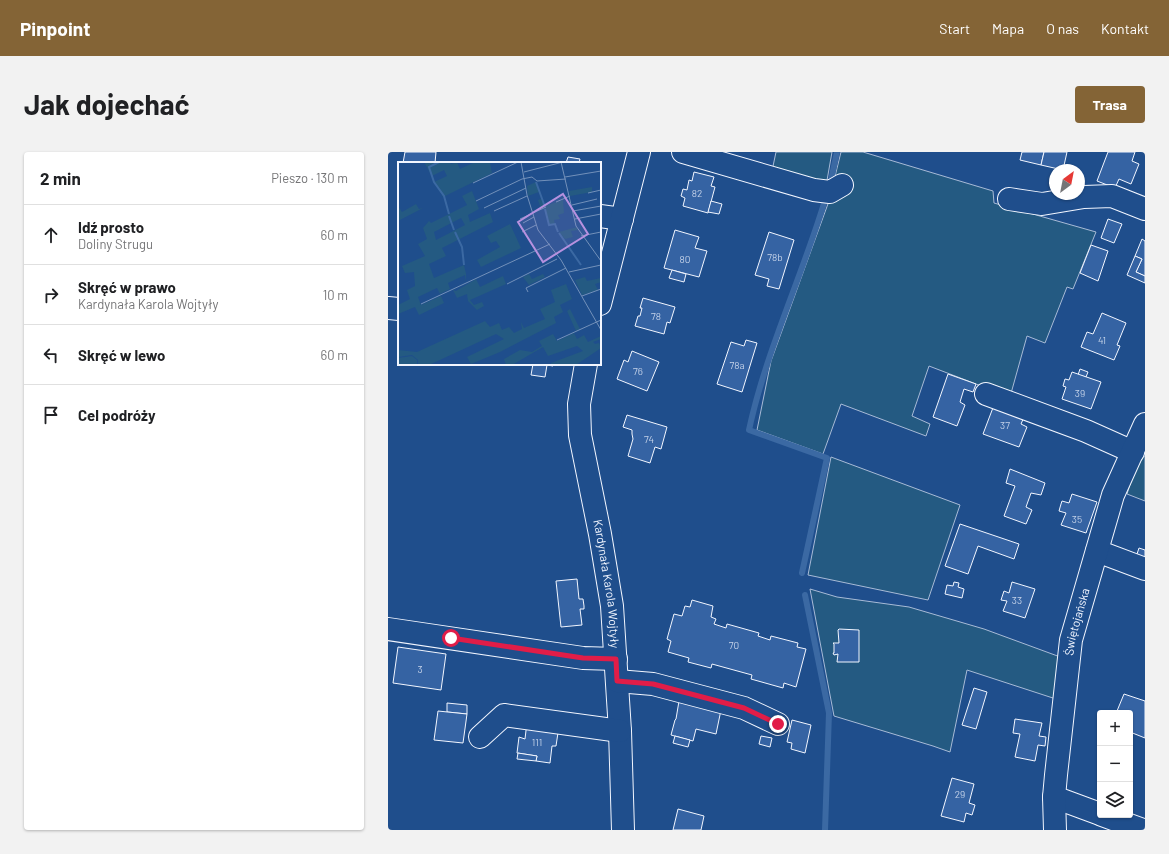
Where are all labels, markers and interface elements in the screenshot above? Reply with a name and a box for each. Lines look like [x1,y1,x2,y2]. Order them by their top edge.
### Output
text: Pinpoint [20,17,90,40]
text: Start [939,20,970,37]
text: Mapa [992,20,1024,37]
text: O nas [1046,20,1079,37]
text: Kontakt [1101,20,1149,37]
button: Trasa [1075,86,1145,123]
text: Jak dojechać [24,87,190,121]
inset map [398,162,601,365]
north arrow [1049,164,1085,200]
text: 2 min [40,168,81,188]
text: Pieszo · 130 m [271,170,348,186]
house number: 82 [692,187,702,199]
text: Idź prosto [78,218,144,236]
icon: ahead [40,224,62,246]
text: 60 m [321,227,348,243]
text: Doliny Strugu [78,236,153,252]
house number: 78b [767,251,783,263]
house number: 80 [680,253,690,265]
text: Skręć w prawo [78,278,176,296]
icon: right [40,284,62,306]
text: 10 m [323,287,348,303]
text: Kardynała Karola Wojtyły [78,296,218,312]
house number: 78 [651,310,661,322]
house number: 41 [1098,334,1106,346]
icon: left [40,344,62,366]
text: Skręć w lewo [78,346,165,364]
text: 60 m [321,347,348,363]
house number: 78a [729,359,745,371]
house number: 76 [633,365,643,377]
house number: 39 [1075,387,1085,399]
icon: arrive [40,404,62,426]
text: Cel podróży [78,406,156,424]
house number: 37 [1000,419,1010,431]
house number: 74 [644,433,654,445]
house number: 35 [1072,513,1082,525]
street label: Kardynała Karola Wojtyły [591,518,623,649]
street label: Świętojańska [1061,586,1092,656]
house number: 33 [1012,594,1022,606]
route start [442,629,460,647]
house number: 70 [729,639,739,651]
house number: 3 [417,663,423,675]
map controls [1097,710,1133,818]
button: + [1097,710,1133,746]
route end [769,715,787,733]
house number: 111 [532,736,542,748]
button: − [1097,746,1133,782]
button: layers [1097,782,1133,818]
house number: 29 [955,788,965,800]

